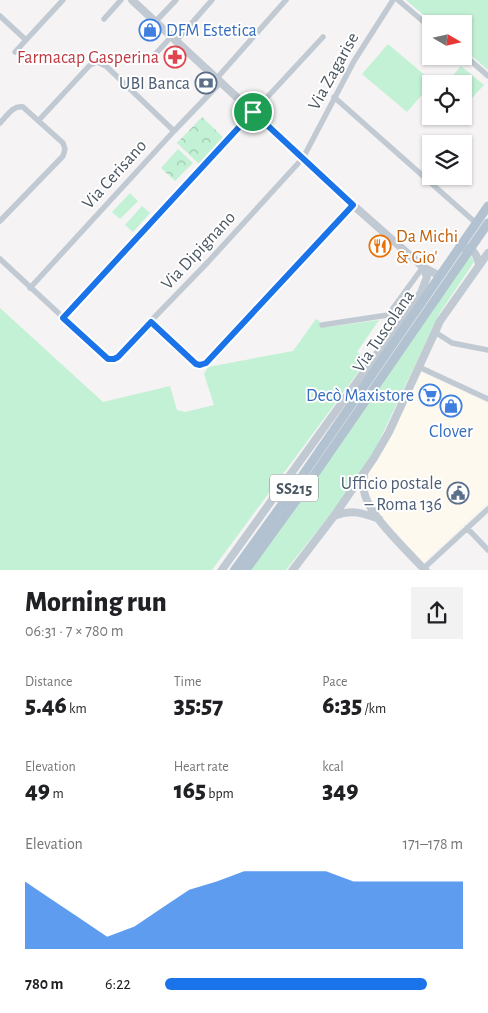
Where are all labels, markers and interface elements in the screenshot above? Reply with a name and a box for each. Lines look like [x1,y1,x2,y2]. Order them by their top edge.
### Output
north arrow [422,15,472,65]
map controls [422,15,472,185]
shop icon: DFM Estetica [138,18,162,42]
place label: DFM Estetica [166,22,257,40]
street label: Via Zagarise [305,30,362,113]
pharmacy icon: Farmacap Gasperina [163,45,187,69]
place label: Farmacap Gasperina [17,49,159,67]
bank icon: UBI Banca [194,71,218,95]
place label: UBI Banca [119,75,190,93]
button: locate [422,75,472,125]
pin [232,91,274,133]
icon: arrive [239,98,267,126]
button: layers [422,135,472,185]
street label: Via Cerisano [79,137,150,213]
street label: Via Dipignano [158,208,239,293]
place label: Da Michi & Gio' [396,228,458,267]
restaurant icon: Da Michi & Gio' [368,234,392,258]
street label: Via Tuscolana [350,287,418,376]
supermarket icon: Decò Maxistore [418,383,442,407]
place label: Decò Maxistore [306,387,414,405]
shop icon: Clover [439,394,463,418]
place label: Clover [429,423,473,441]
road number: SS215 [270,474,318,502]
place label: Ufficio postale – Roma 136 [341,475,442,514]
public building icon: Ufficio postale – Roma 136 [446,481,470,505]
button: share [411,587,463,639]
text: Morning run [25,589,167,617]
text: 06:31 · 7 × 780 m [25,623,123,639]
text: Distance [25,675,72,689]
text: Time [174,675,202,689]
text: Pace [322,675,348,689]
text: 5.46 [25,693,67,718]
text: 35:57 [174,693,223,718]
text: 6:35 [322,693,362,718]
text: km [67,702,87,716]
text: /km [362,702,386,716]
text: Elevation [25,760,76,774]
text: Heart rate [174,760,229,774]
text: kcal [322,760,344,774]
text: 49 [25,778,50,803]
text: 165 [174,778,206,803]
text: 349 [322,778,358,803]
text: m [50,787,64,801]
text: bpm [206,787,234,801]
text: Elevation [25,836,83,852]
text: 171–178 m [403,836,463,852]
text: 780 m [25,976,63,992]
text: 6:22 [105,976,131,992]

